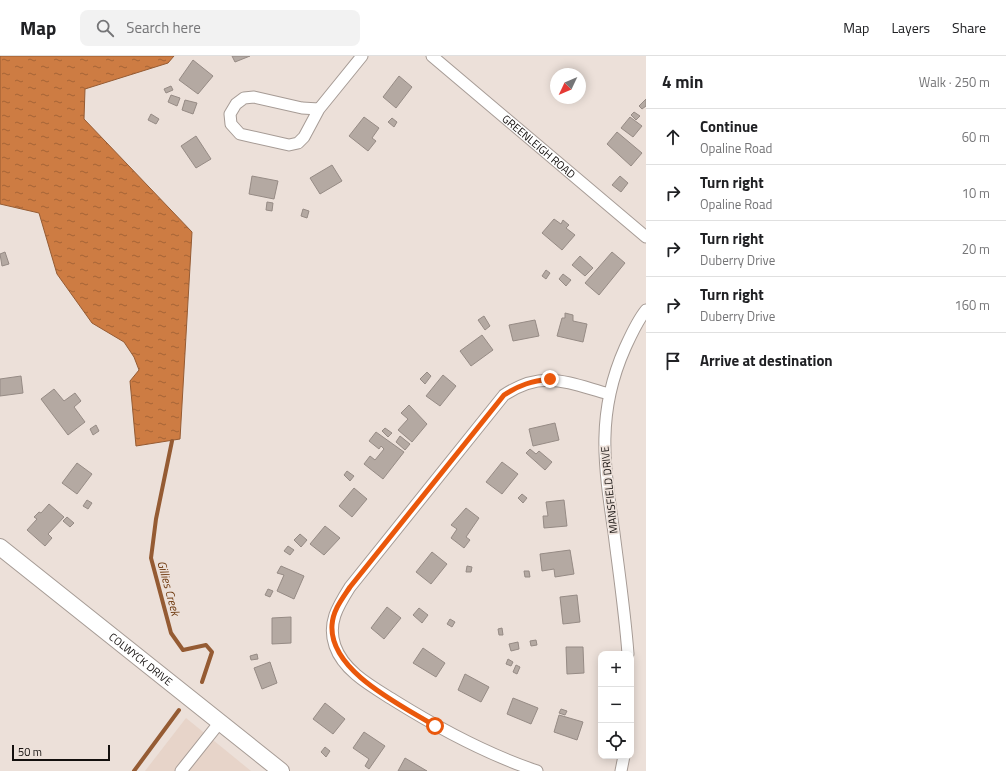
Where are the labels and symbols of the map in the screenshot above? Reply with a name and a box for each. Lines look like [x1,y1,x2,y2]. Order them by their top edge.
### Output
north arrow [550,68,586,104]
street label: GREENLEIGH ROAD [499,111,579,182]
route end [541,370,559,388]
street label: MANSFIELD DRIVE [596,446,622,534]
water label: Gillies Creek [153,558,186,619]
street label: COLWYCK DRIVE [106,629,176,689]
route start [426,717,444,735]
scale bar [12,743,110,762]

